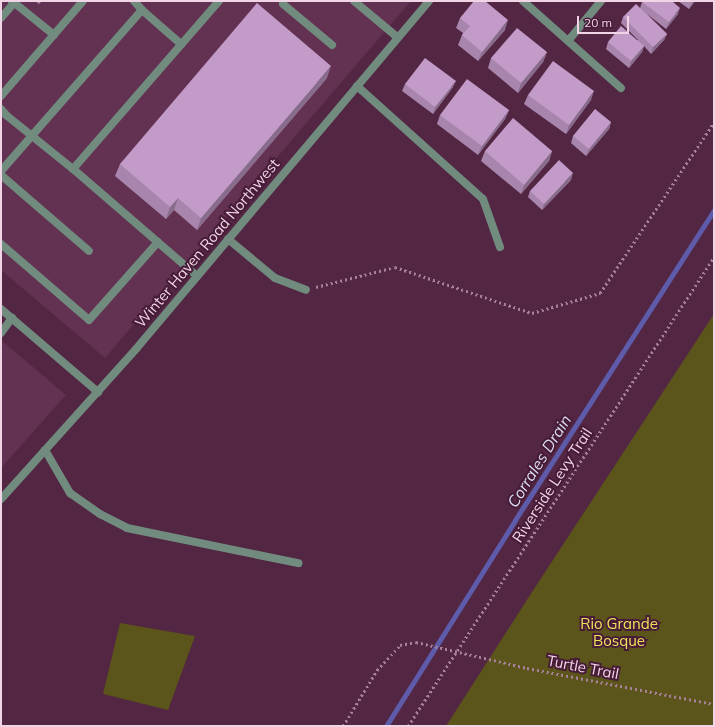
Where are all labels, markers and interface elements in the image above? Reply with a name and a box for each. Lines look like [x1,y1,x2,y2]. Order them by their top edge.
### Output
scale bar [579,8,631,34]
text: 20 m [584,15,612,30]
street label: Winter Haven Road Northwest [131,155,283,331]
water label: Corrales Drain [503,411,575,511]
street label: Riverside Levy Trail [508,424,596,546]
park label: Rio Grande Bosque [580,614,658,649]
street label: Turtle Trail [546,651,620,683]

